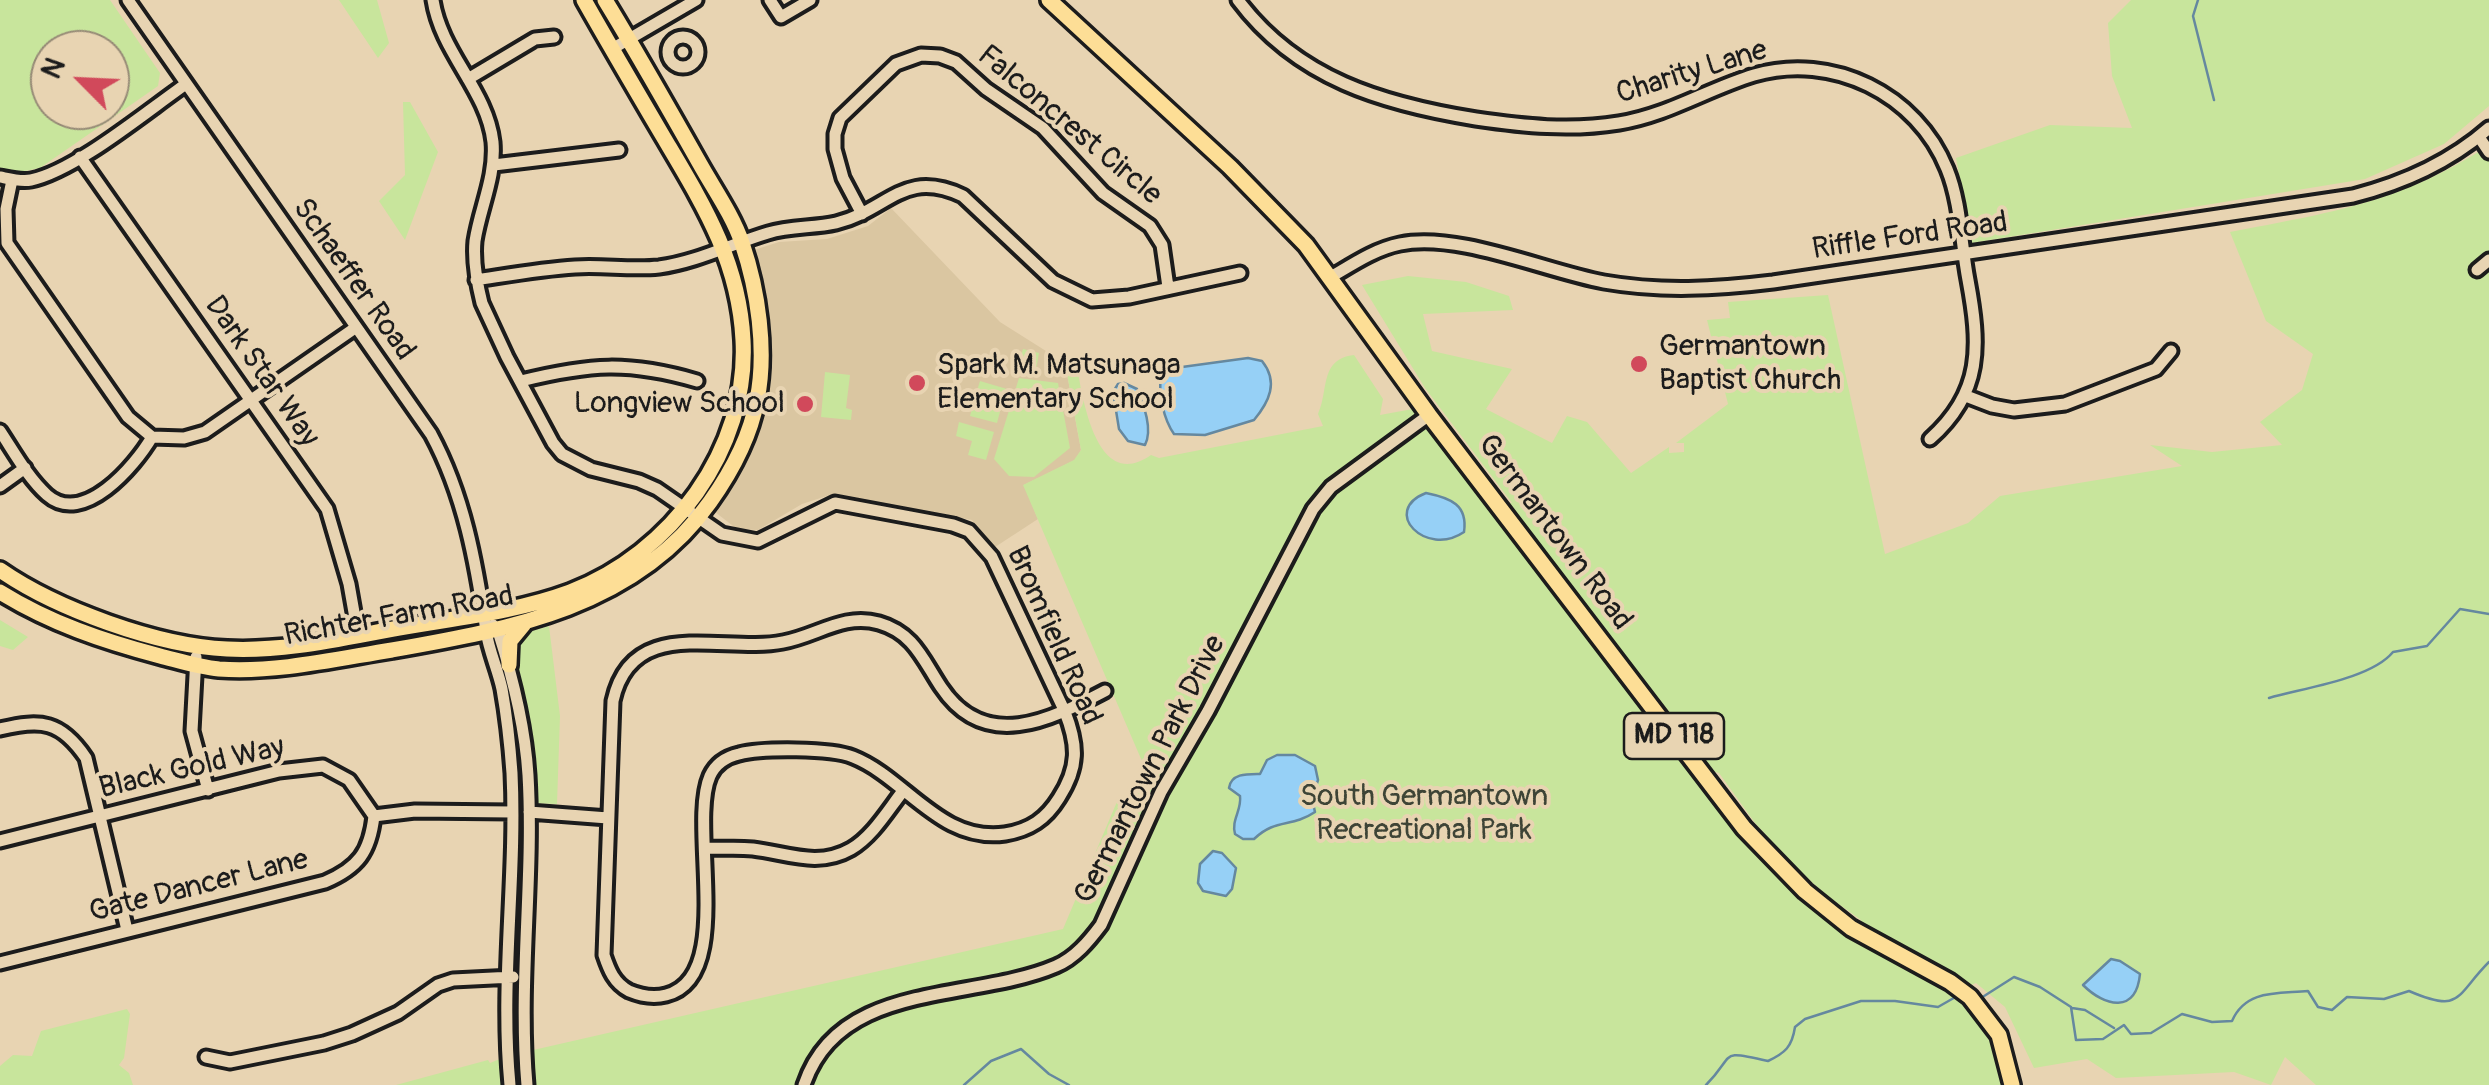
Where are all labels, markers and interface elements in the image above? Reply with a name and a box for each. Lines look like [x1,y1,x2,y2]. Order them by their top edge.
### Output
north arrow [30,30,130,130]
street label: Charity Lane [1612,33,1772,113]
street label: Falconcrest Circle [970,39,1168,213]
text: N [34,53,74,84]
street label: Schaeffer Road [284,192,422,368]
street label: Riffle Ford Road [1810,205,2010,269]
street label: Dark Star Way [196,290,326,454]
place label: Germantown Baptist Church [1659,329,1841,400]
place label: Spark M. Matsunaga Elementary School [937,348,1181,418]
marker: Germantown Baptist Church [1628,353,1650,375]
marker: Spark M. Matsunaga Elementary School [906,372,928,394]
place label: Longview School [574,386,785,422]
marker: Longview School [794,393,816,415]
street label: Germantown Road [1469,428,1639,638]
street label: Bromfield Road [998,541,1108,731]
street label: Richter Farm Road [281,579,517,655]
street label: Germantown Park Drive [1068,630,1234,910]
road number: MD 118 [1624,713,1724,759]
street label: Black Gold Way [96,730,288,808]
park label: South Germantown Recreational Park [1300,779,1548,850]
street label: Gate Dancer Lane [86,842,312,932]

